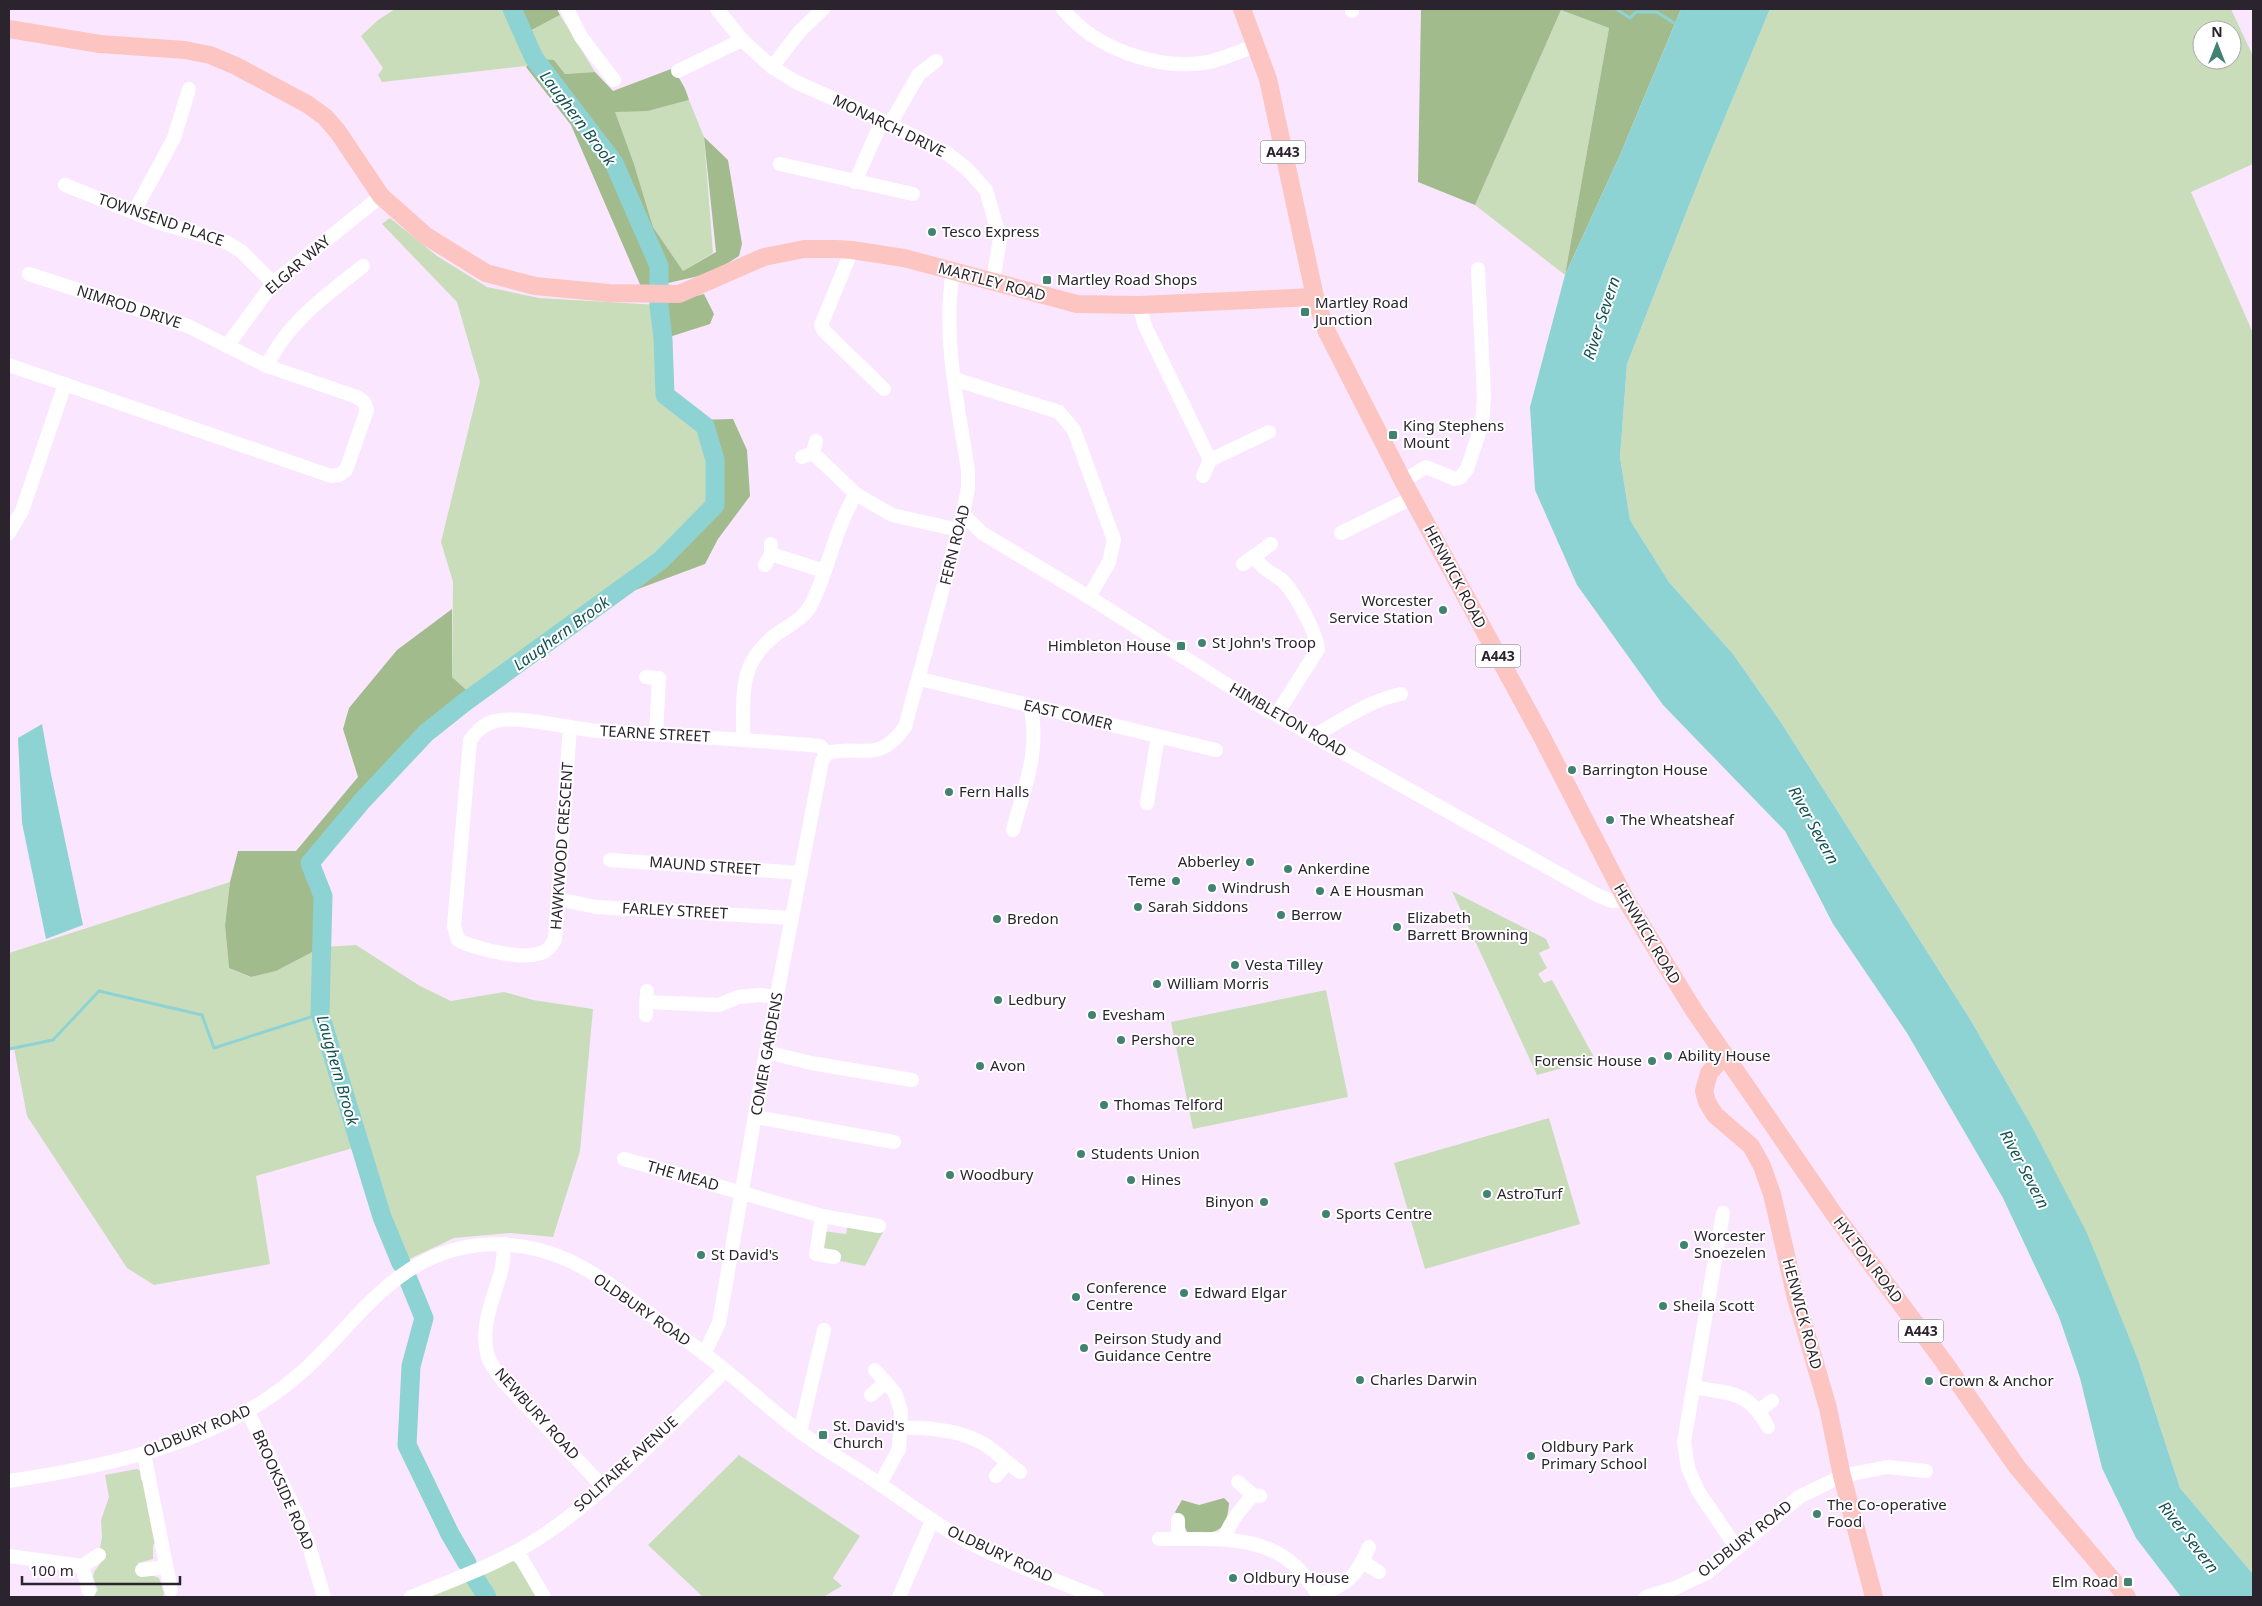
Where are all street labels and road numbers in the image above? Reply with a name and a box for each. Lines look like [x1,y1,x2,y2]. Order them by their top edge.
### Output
street label: MONARCH DRIVE [830,89,949,161]
road number: A443 [1260,140,1306,163]
street label: TOWNSEND PLACE [96,188,227,250]
street label: ELGAR WAY [261,230,335,298]
street label: MARTLEY ROAD [936,257,1048,305]
street label: NIMROD DRIVE [75,280,184,332]
street label: FERN ROAD [934,502,974,587]
street label: HENWICK ROAD [1420,522,1491,632]
road number: A443 [1476,644,1520,668]
street label: HIMBLETON ROAD [1226,677,1351,761]
street label: EAST COMER [1022,694,1115,734]
street label: TEARNE STREET [600,720,711,746]
street label: HAWKWOOD CRESCENT [545,761,577,931]
street label: MAUND STREET [649,851,762,879]
street label: HENWICK ROAD [1610,880,1686,987]
street label: FARLEY STREET [622,897,729,923]
street label: COMER GARDENS [745,991,787,1117]
street label: THE MEAD [645,1155,722,1195]
street label: HYLTON ROAD [1830,1212,1908,1307]
street label: HENWICK ROAD [1779,1256,1827,1371]
street label: OLDBURY ROAD [590,1268,695,1350]
road number: A443 [1898,1320,1944,1342]
street label: NEWBURY ROAD [491,1363,584,1464]
street label: OLDBURY ROAD [140,1399,253,1461]
street label: SOLITAIRE AVENUE [569,1411,682,1515]
street label: BROOKSIDE ROAD [248,1426,319,1553]
street label: OLDBURY ROAD [1693,1495,1796,1581]
street label: OLDBURY ROAD [944,1520,1056,1586]

